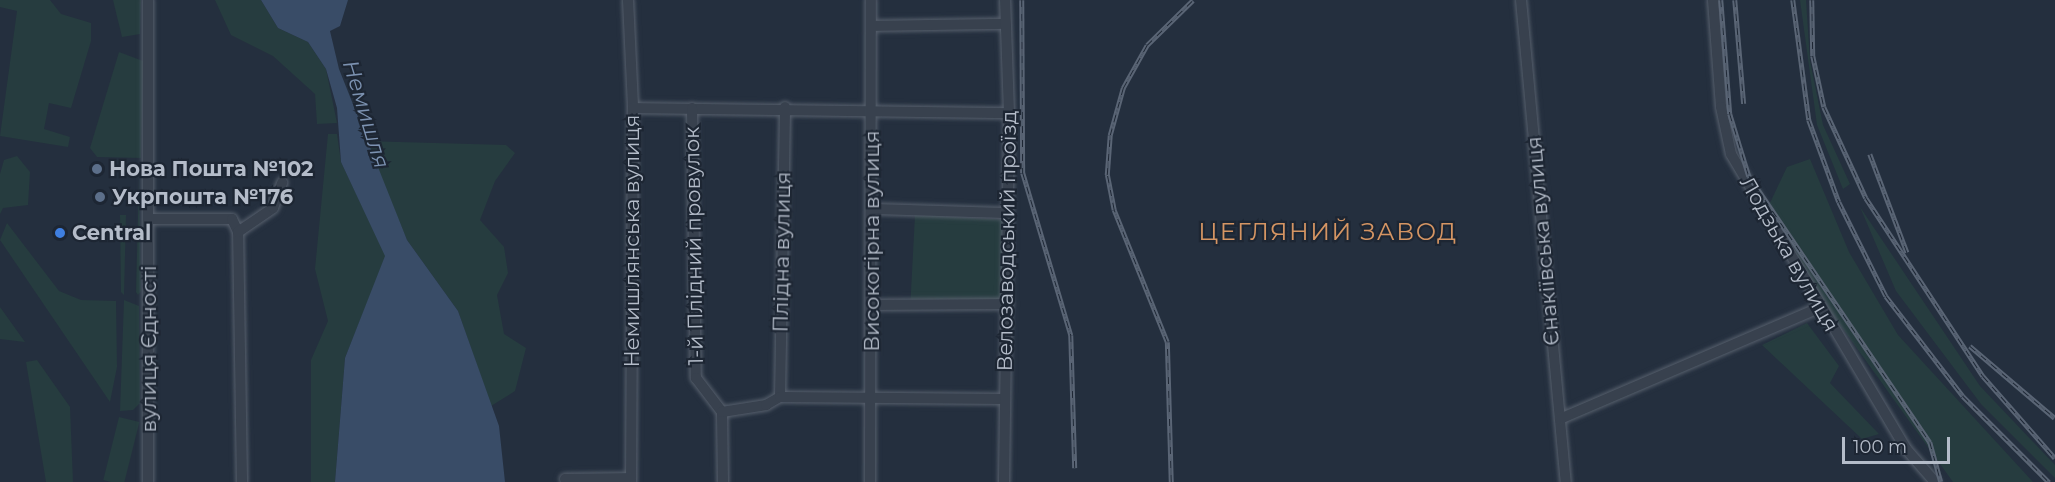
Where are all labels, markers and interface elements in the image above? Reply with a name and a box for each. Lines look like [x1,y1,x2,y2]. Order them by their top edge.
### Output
water label: Немишля [337,57,395,171]
street label: Велозаводський проїзд [992,110,1022,372]
street label: Немишлянська вулиця [619,114,645,368]
street label: 1-й Плідний провулок [679,126,709,366]
street label: Високогірна вулиця [859,130,885,352]
street label: Єнакіївська вулиця [1521,135,1565,347]
place label: Нова Пошта №102 [109,156,313,182]
marker: Нова Пошта №102 [90,162,104,176]
street label: Плідна вулиця [768,171,796,333]
street label: Лодзька вулиця [1734,172,1844,336]
place label: Укрпошта №176 [112,184,293,210]
marker: Укрпошта №176 [93,190,107,204]
district label: ЦЕГЛЯНИЙ ЗАВОД [1198,218,1458,246]
place label: Central [72,220,151,246]
marker: Central [53,226,67,240]
street label: вулиця Єдності [136,265,162,433]
scale bar [1845,425,1953,463]
text: 100 m [1853,436,1907,458]

